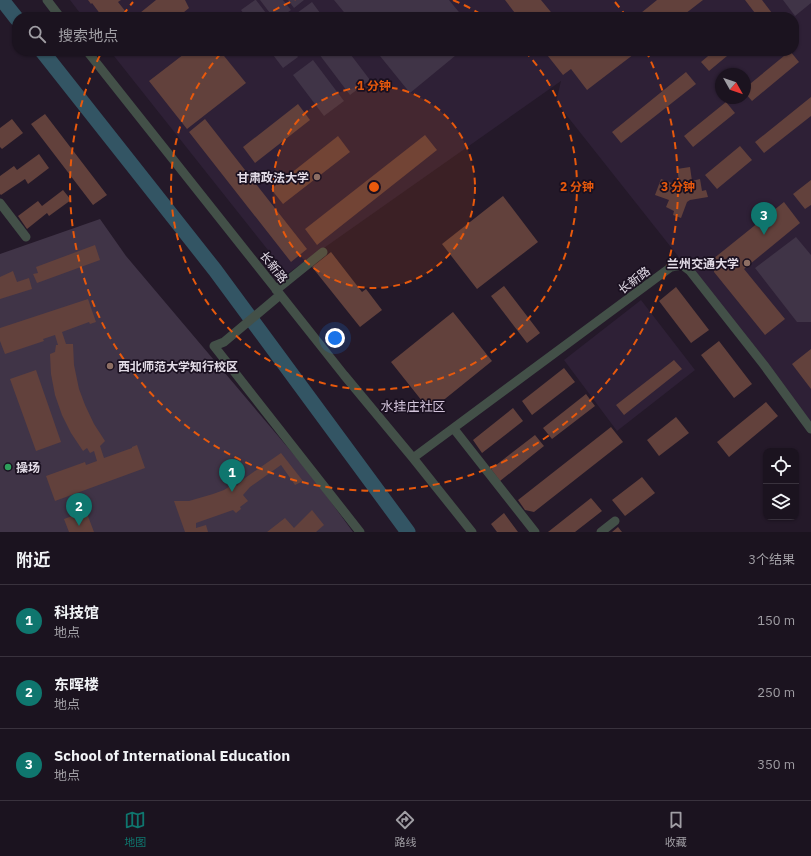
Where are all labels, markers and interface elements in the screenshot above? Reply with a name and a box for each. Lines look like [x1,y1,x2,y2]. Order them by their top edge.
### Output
search box [12,12,799,56]
icon: search [26,23,48,45]
text: 搜索地点 [58,26,118,45]
north arrow [715,68,751,104]
text: 1 分钟 [357,78,391,93]
place label: 甘肃政法大学 [237,170,309,185]
marker: 甘肃政法大学 [312,172,322,182]
text: 2 分钟 [560,179,594,194]
text: 3 分钟 [661,179,695,194]
centre of rings [367,180,381,194]
pin: 3 [751,202,777,235]
street label: 长新路 [257,248,291,286]
place label: 兰州交通大学 [667,256,739,271]
marker: 兰州交通大学 [742,258,752,268]
street label: 长新路 [615,263,653,297]
your location [325,328,345,348]
place label: 西北师范大学知行校区 [118,359,238,374]
marker: 西北师范大学知行校区 [105,361,115,371]
district label: 水挂庄社区 [380,398,446,415]
map controls [763,448,799,520]
button: locate [763,448,799,484]
pin: 1 [219,459,245,492]
place label: 操场 [16,460,40,475]
marker: 操场 [3,462,13,472]
button: layers [763,484,799,520]
pin: 2 [66,493,92,526]
text: 附近 [16,549,50,571]
text: 3个结果 [748,551,795,568]
text: 科技馆 [54,603,99,622]
text: 1 [25,612,33,629]
text: 150 m [757,612,795,629]
text: 地点 [54,624,80,641]
text: 东晖楼 [54,675,99,694]
text: 2 [25,684,33,701]
text: 250 m [757,684,795,701]
text: 地点 [54,696,80,713]
text: School of International Education [54,746,290,765]
text: 3 [25,756,33,773]
text: 350 m [757,756,795,773]
text: 地点 [54,767,80,784]
tab: 地图 [124,809,146,849]
tab: 路线 [394,809,416,849]
tab: 收藏 [665,809,687,849]

